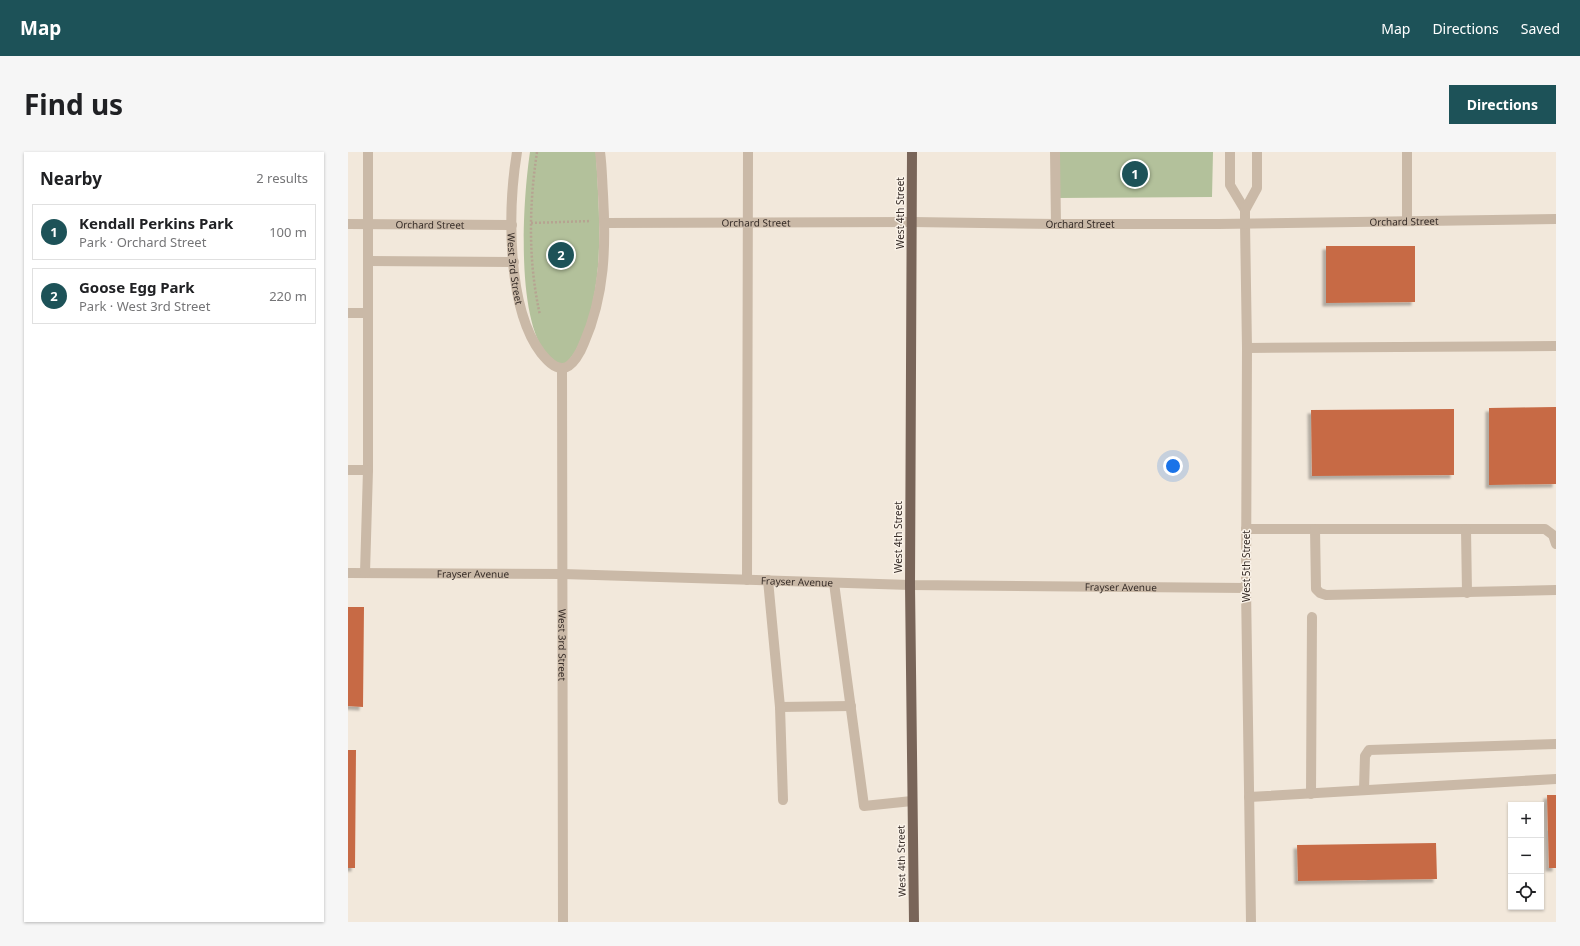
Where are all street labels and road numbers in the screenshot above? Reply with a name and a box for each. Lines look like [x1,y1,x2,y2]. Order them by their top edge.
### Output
street label: West 4th Street [893,177,907,249]
street label: Orchard Street [1369,214,1439,229]
street label: Orchard Street [721,215,791,230]
street label: Orchard Street [395,217,465,232]
street label: Orchard Street [1045,217,1115,231]
street label: West 3rd Street [504,232,527,306]
street label: West 4th Street [891,501,905,573]
street label: West 5th Street [1239,530,1253,602]
street label: Frayser Avenue [437,566,509,581]
street label: Frayser Avenue [761,573,834,590]
street label: Frayser Avenue [1085,580,1157,594]
street label: West 3rd Street [555,609,570,681]
street label: West 4th Street [893,825,909,897]

